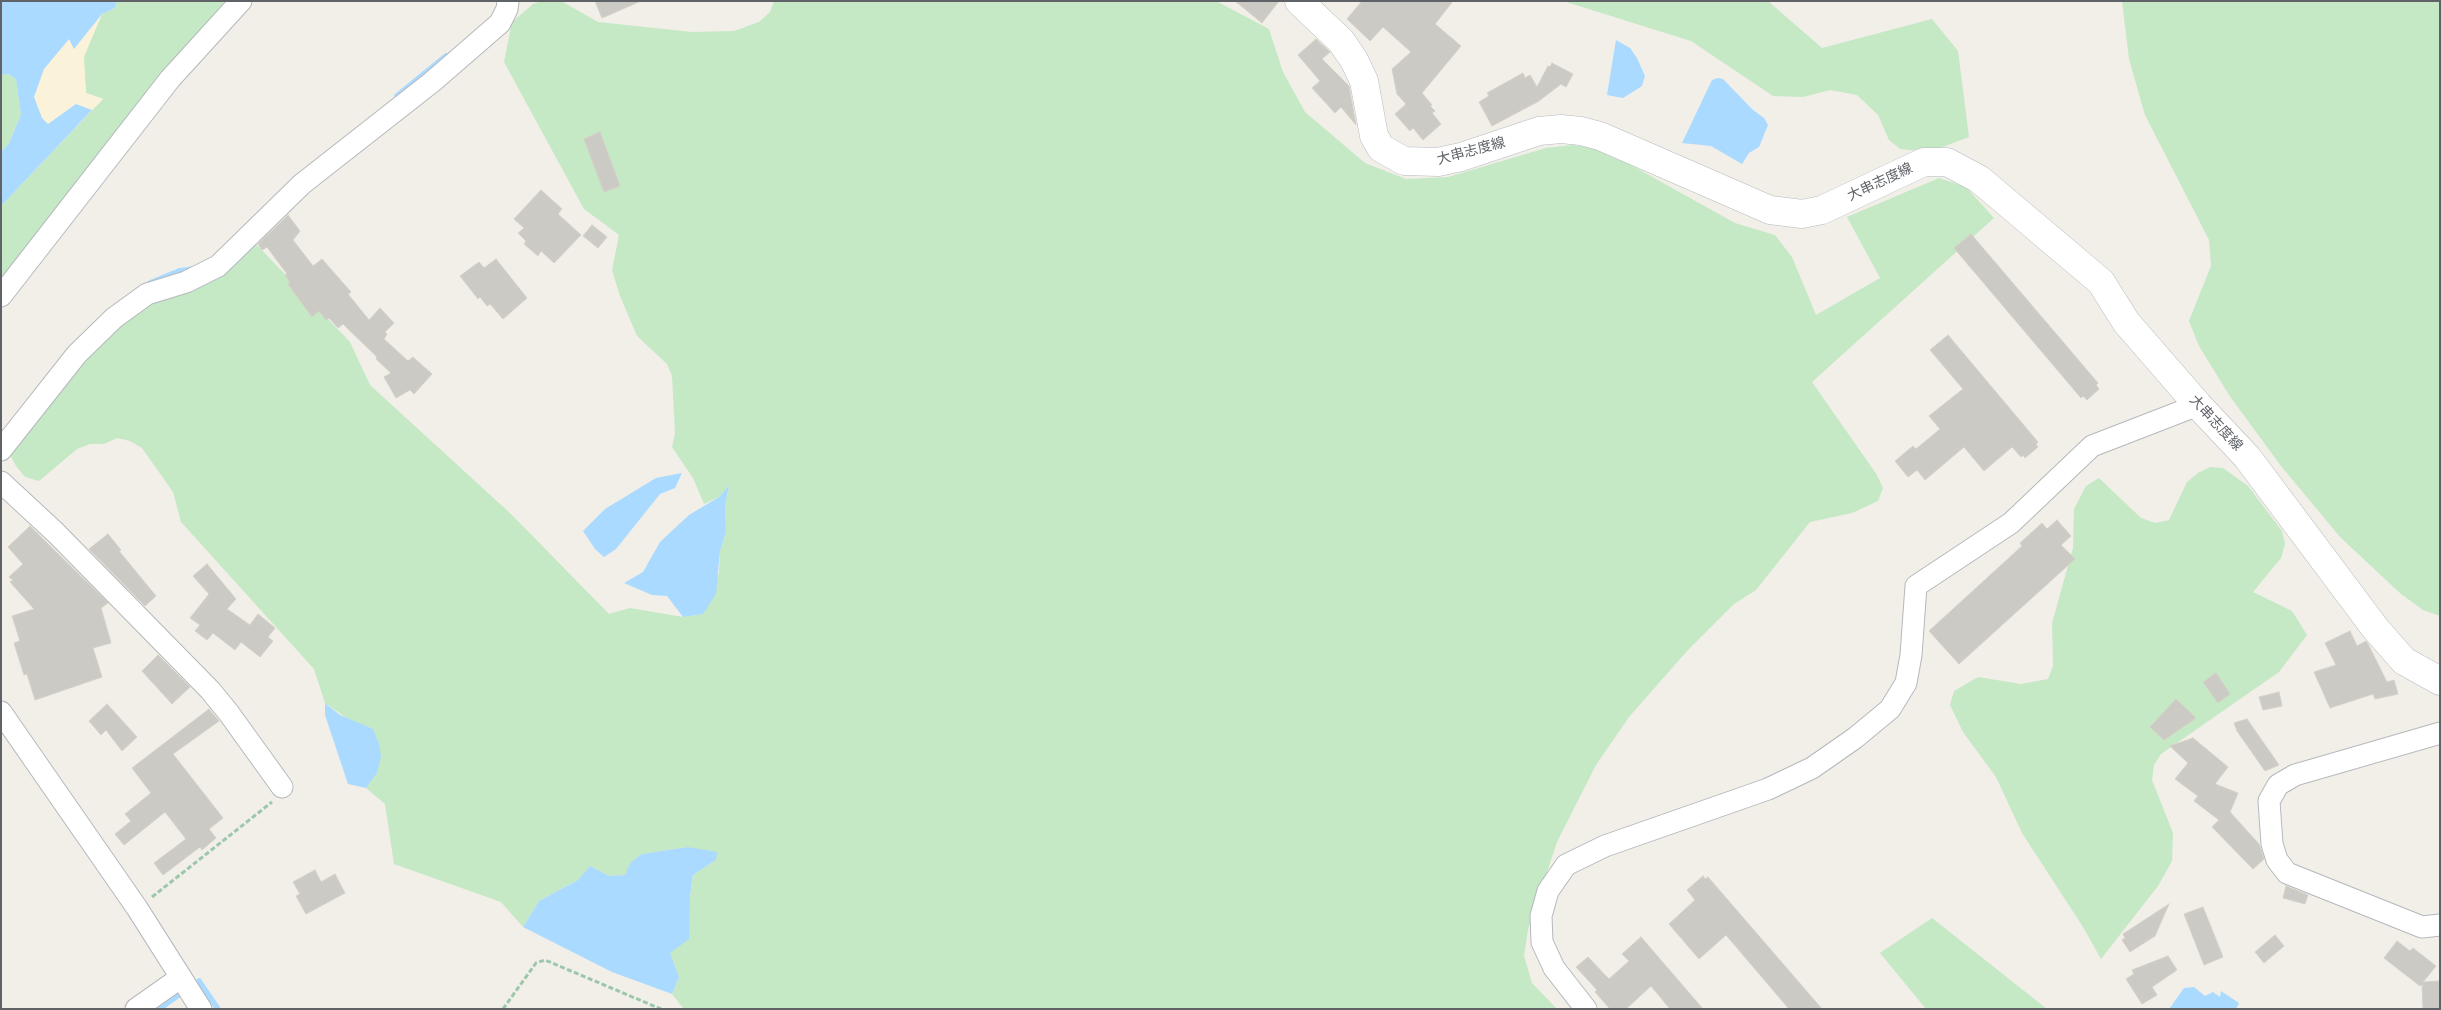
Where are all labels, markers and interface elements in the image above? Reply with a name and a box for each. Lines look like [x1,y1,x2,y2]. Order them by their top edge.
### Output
street label: 大串志度線 [1435,134,1507,168]
street label: 大串志度線 [1845,160,1915,204]
street label: 大串志度線 [2186,392,2246,454]

